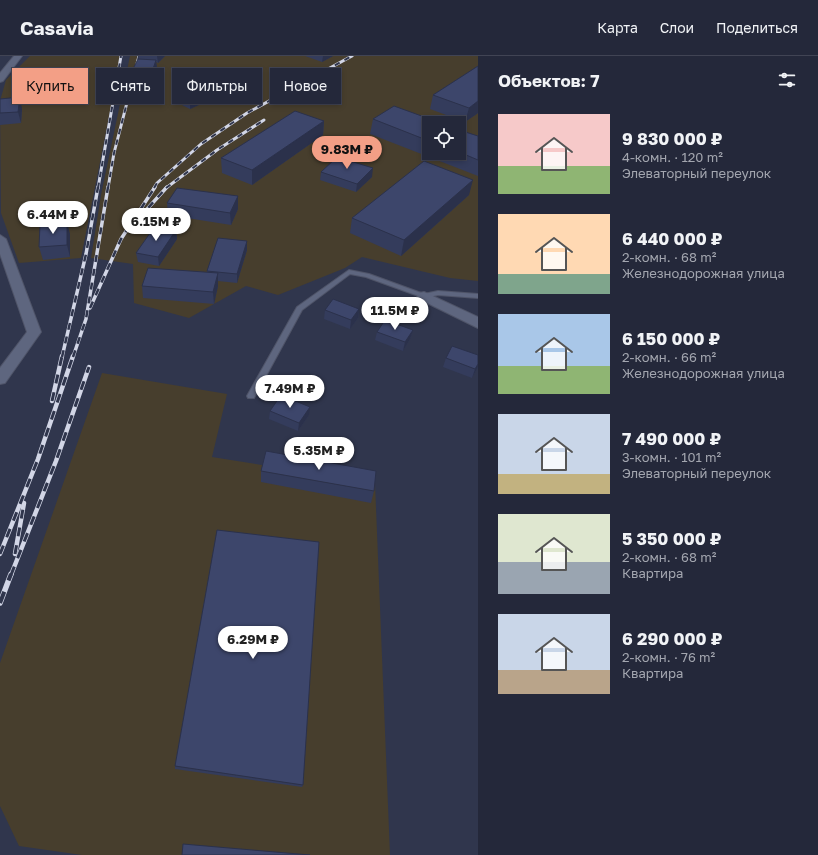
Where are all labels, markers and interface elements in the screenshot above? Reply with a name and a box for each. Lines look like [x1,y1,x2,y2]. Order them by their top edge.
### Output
text: Casavia [20,16,94,39]
text: Карта [597,19,638,36]
text: Слои [660,19,694,36]
text: Поделиться [716,19,798,36]
chip: Купить [12,68,88,104]
chip: Снять [96,68,164,104]
chip: Фильтры [172,68,262,104]
chip: Новое [270,68,341,104]
icon: filters [776,69,798,91]
text: Объектов: 7 [498,70,600,91]
map controls [422,116,466,160]
button: locate [422,116,466,160]
text: 9 830 000 ₽ [622,128,722,149]
icon: home [530,130,578,178]
pin: 9.83M ₽ [310,136,384,170]
text: 9.83M ₽ [321,141,373,157]
text: 4-комн. · 120 m² [622,149,723,165]
text: Элеваторный переулок [622,165,771,181]
pin: 6.44M ₽ [16,201,90,235]
text: 6.44M ₽ [27,206,79,222]
pin: 6.15M ₽ [119,208,193,242]
text: 6.15M ₽ [131,213,181,229]
text: 6 440 000 ₽ [622,228,722,249]
icon: home [530,230,578,278]
text: 2-комн. · 68 m² [622,249,716,265]
text: Железнодорожная улица [622,265,785,281]
pin: 11.5M ₽ [358,297,432,331]
text: 11.5M ₽ [370,302,420,318]
text: 6 150 000 ₽ [622,328,720,349]
icon: home [530,330,578,378]
text: 2-комн. · 66 m² [622,349,716,365]
text: Железнодорожная улица [622,365,785,381]
pin: 7.49M ₽ [253,375,327,409]
text: 7.49M ₽ [264,380,316,396]
text: 7 490 000 ₽ [622,428,721,449]
icon: home [530,430,578,478]
pin: 5.35M ₽ [282,437,356,471]
text: 5.35M ₽ [293,442,345,458]
text: 3-комн. · 101 m² [622,449,721,465]
text: Элеваторный переулок [622,465,771,481]
text: 5 350 000 ₽ [622,528,722,549]
icon: home [530,530,578,578]
text: 2-комн. · 68 m² [622,549,716,565]
text: Квартира [622,565,683,581]
pin: 6.29M ₽ [216,626,290,660]
text: 6 290 000 ₽ [622,628,722,649]
icon: home [530,630,578,678]
text: 6.29M ₽ [227,631,279,647]
text: 2-комн. · 76 m² [622,649,715,665]
text: Квартира [622,665,683,681]

